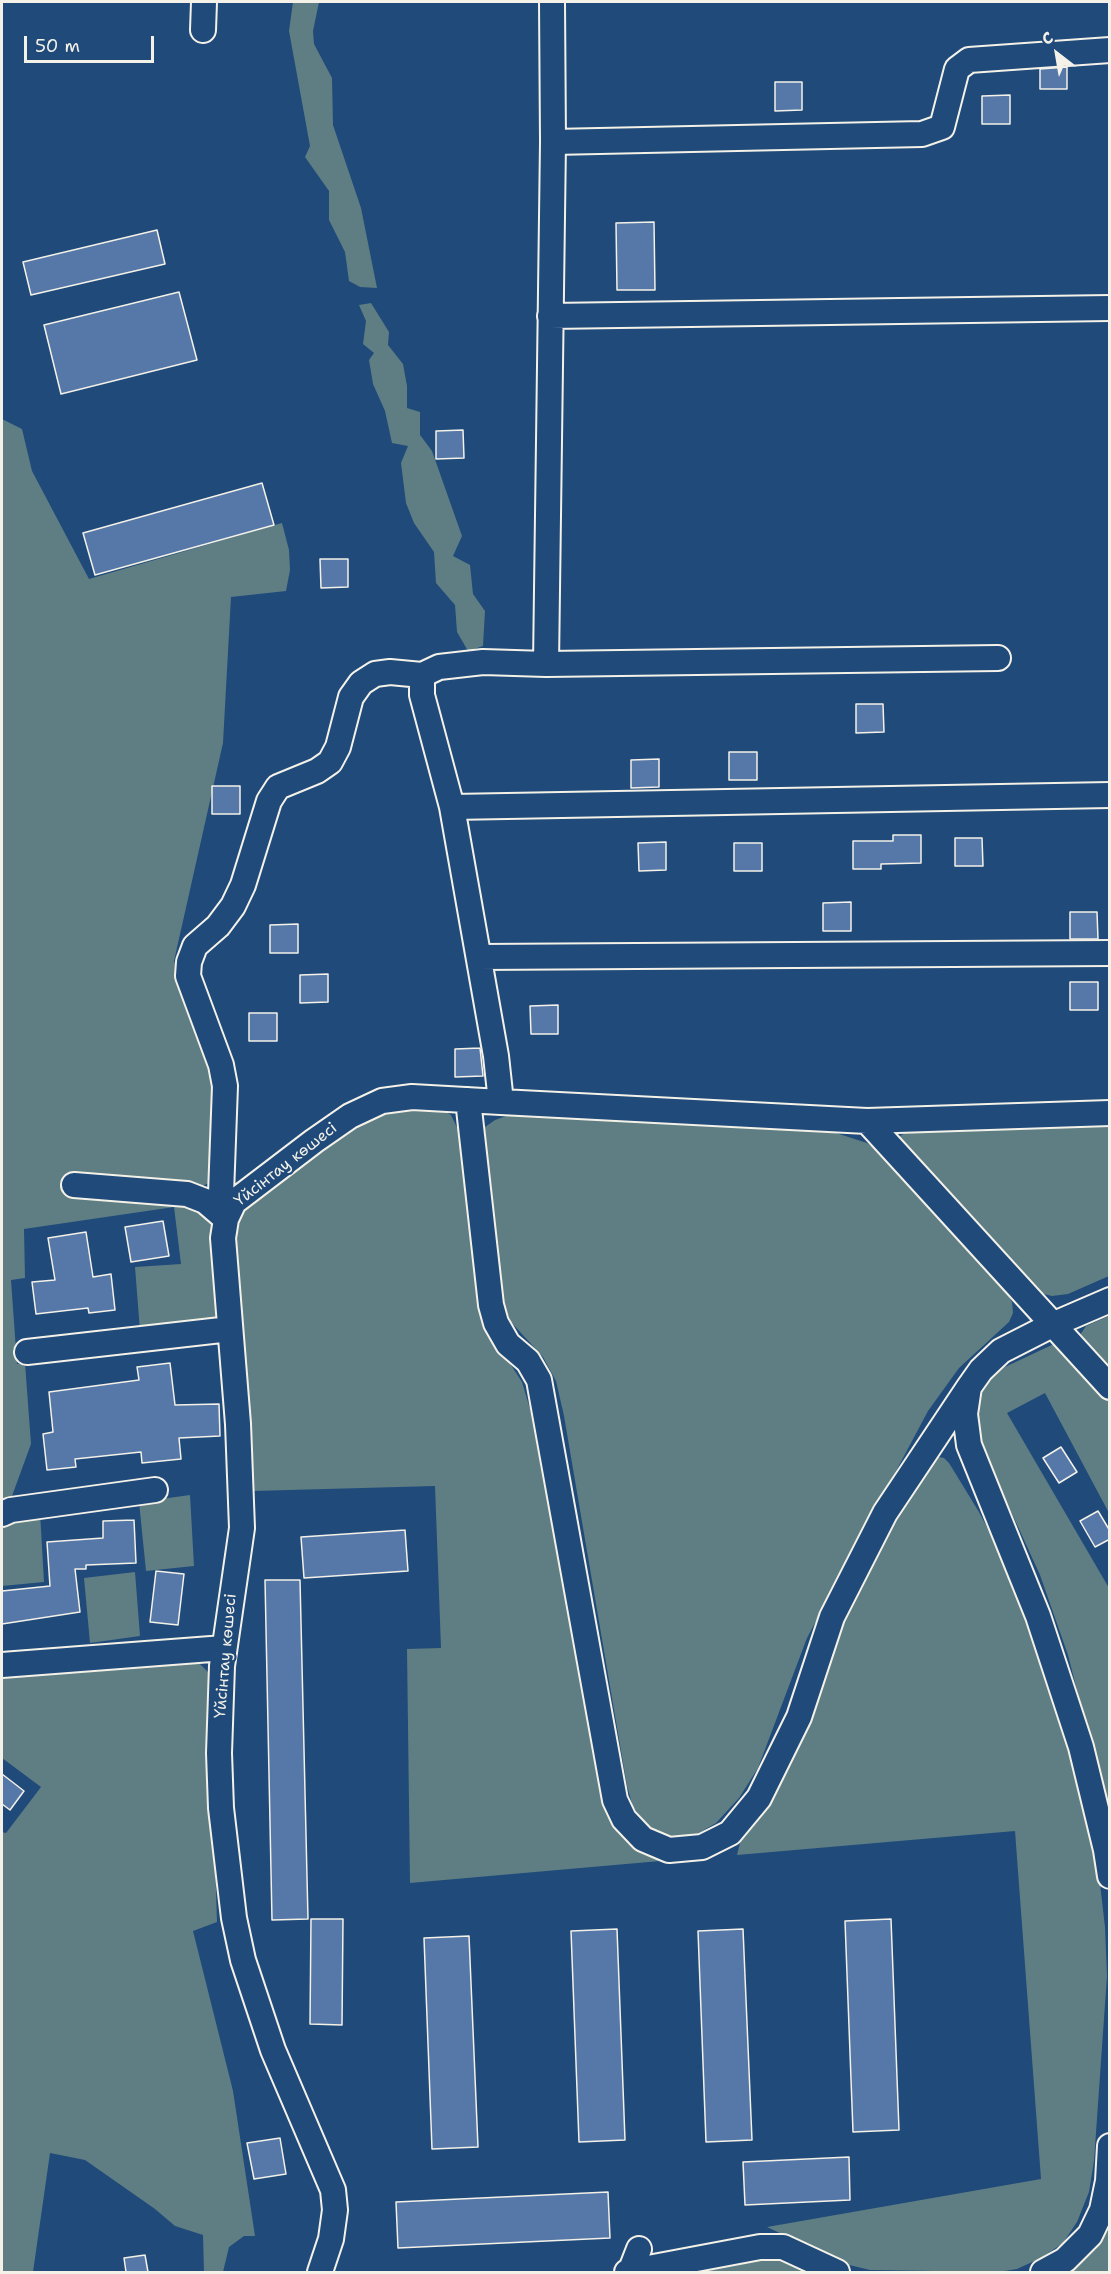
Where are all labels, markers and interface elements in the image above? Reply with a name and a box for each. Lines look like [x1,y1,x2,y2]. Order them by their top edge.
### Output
scale bar [27,24,158,62]
north arrow [1027,24,1087,84]
text: С [1038,27,1057,50]
text: 50 m [35,34,80,58]
street label: Үйсінтау көшесі [231,1119,341,1211]
street label: Үйсінтау көшесі [211,1593,241,1719]

